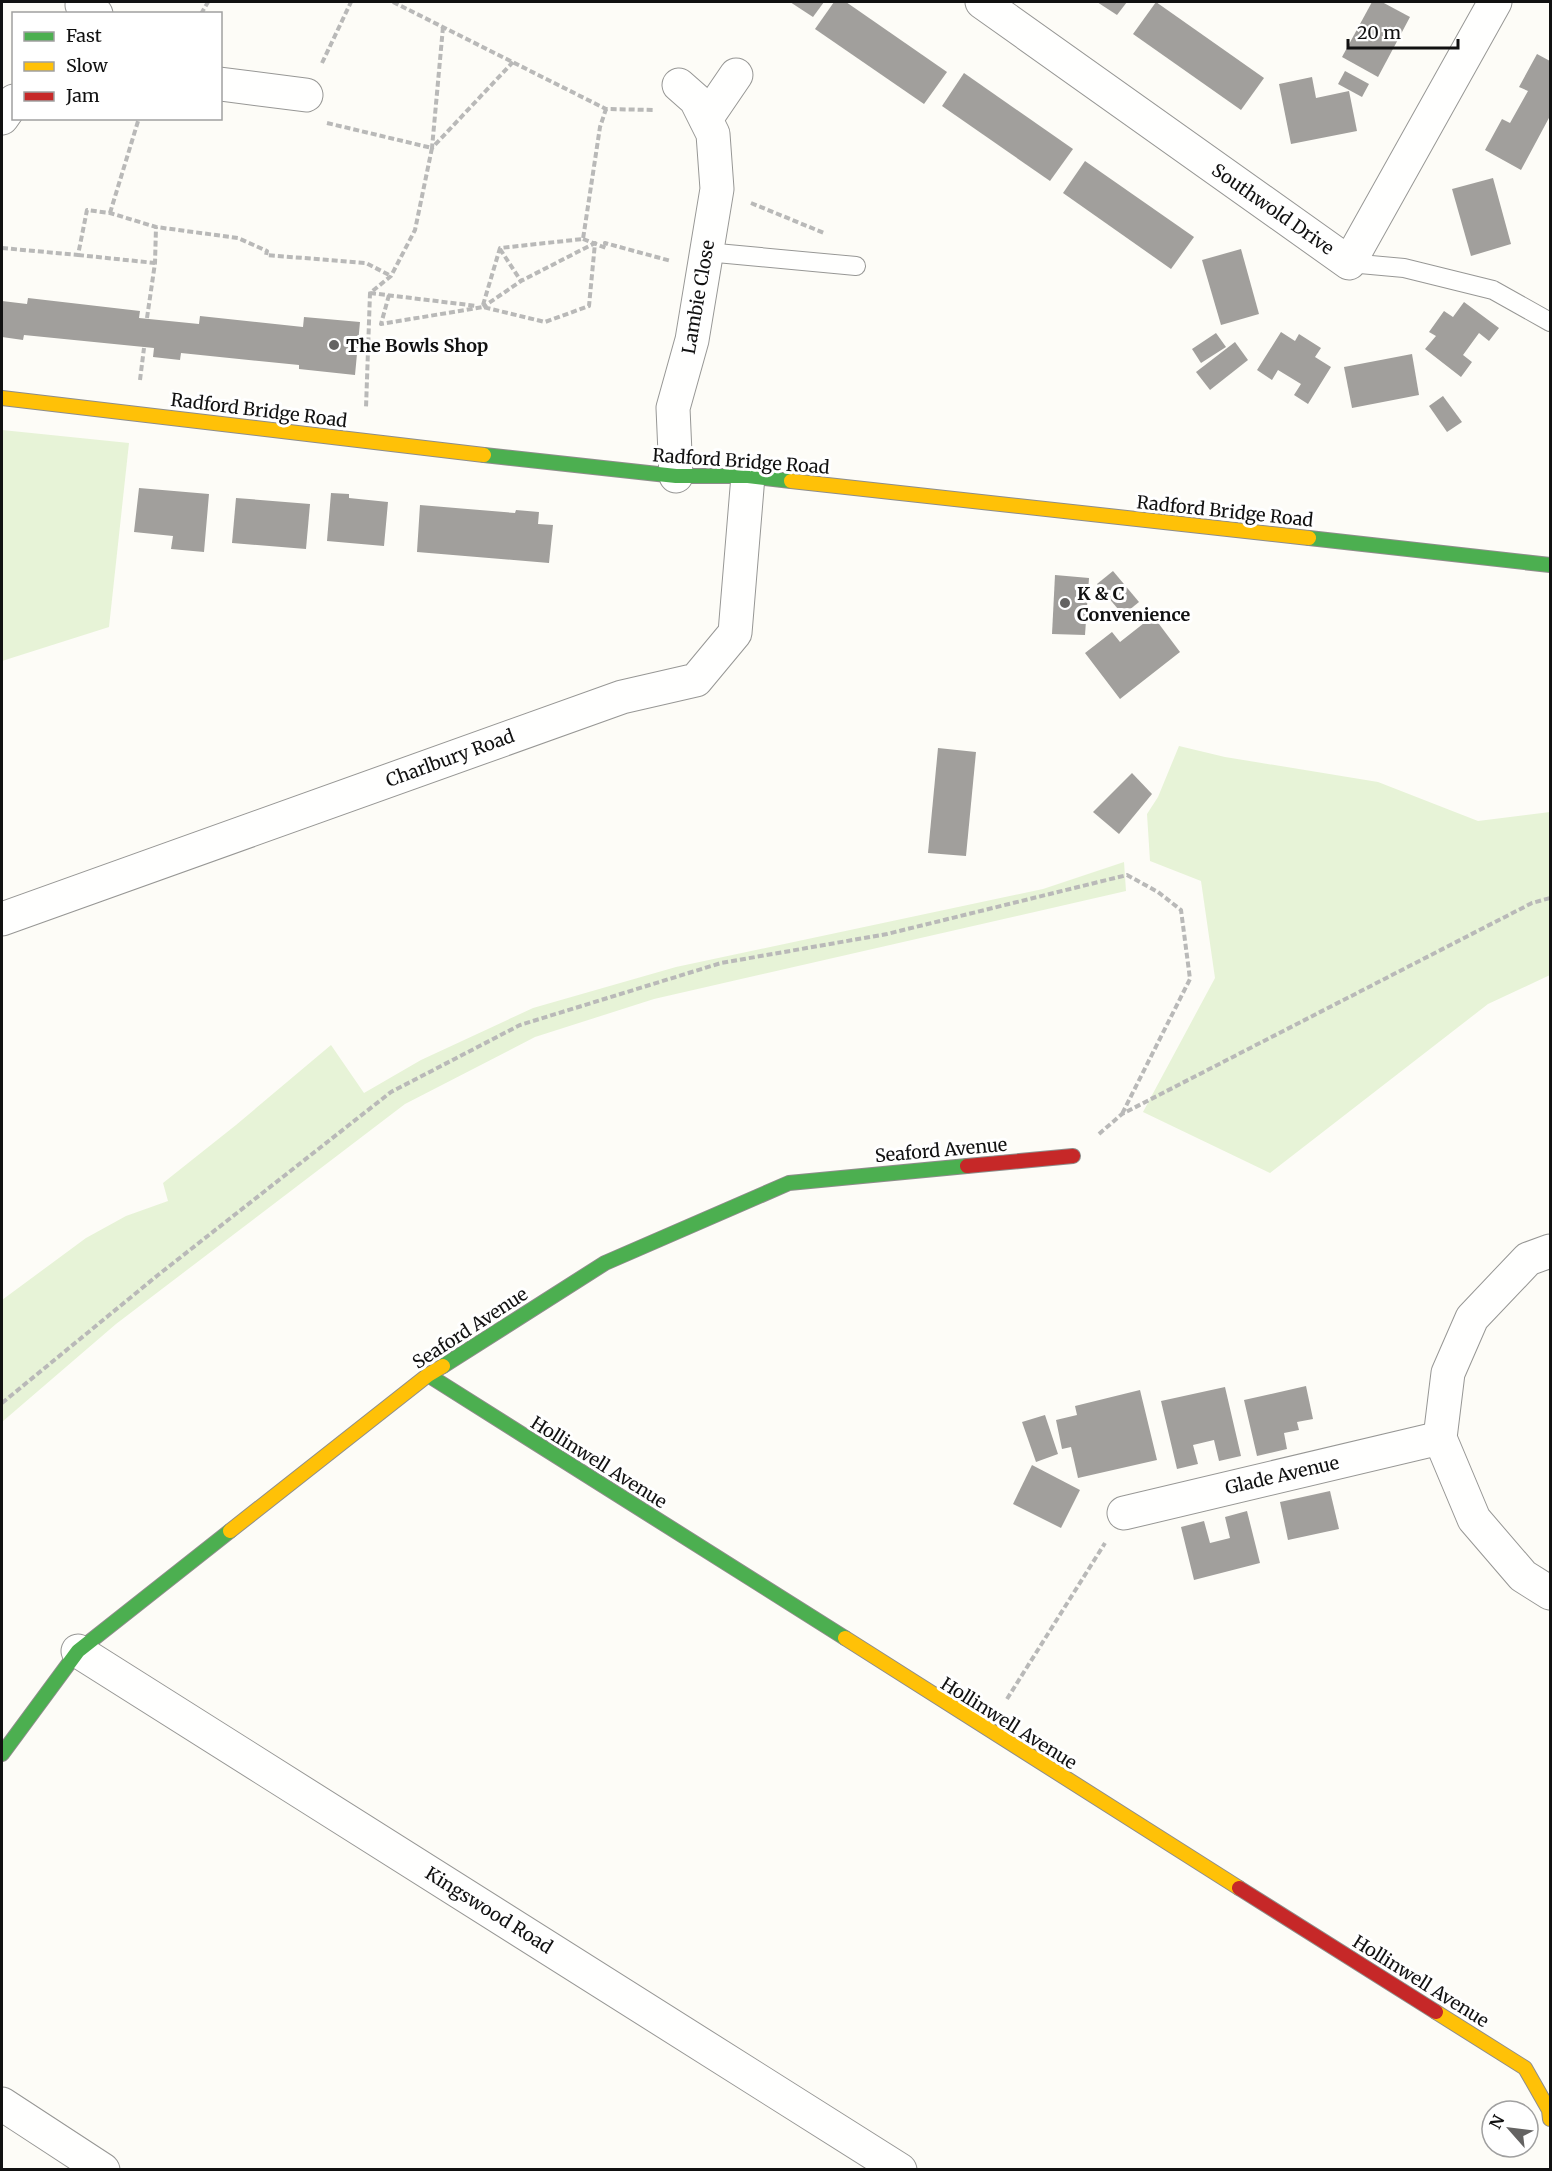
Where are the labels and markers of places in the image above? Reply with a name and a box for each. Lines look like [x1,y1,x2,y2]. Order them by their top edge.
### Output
place label: The Bowls Shop [346,334,488,357]
marker: The Bowls Shop [327,338,341,352]
place label: K & C Convenience [1077,582,1191,626]
marker: K & C Convenience [1058,596,1072,610]

